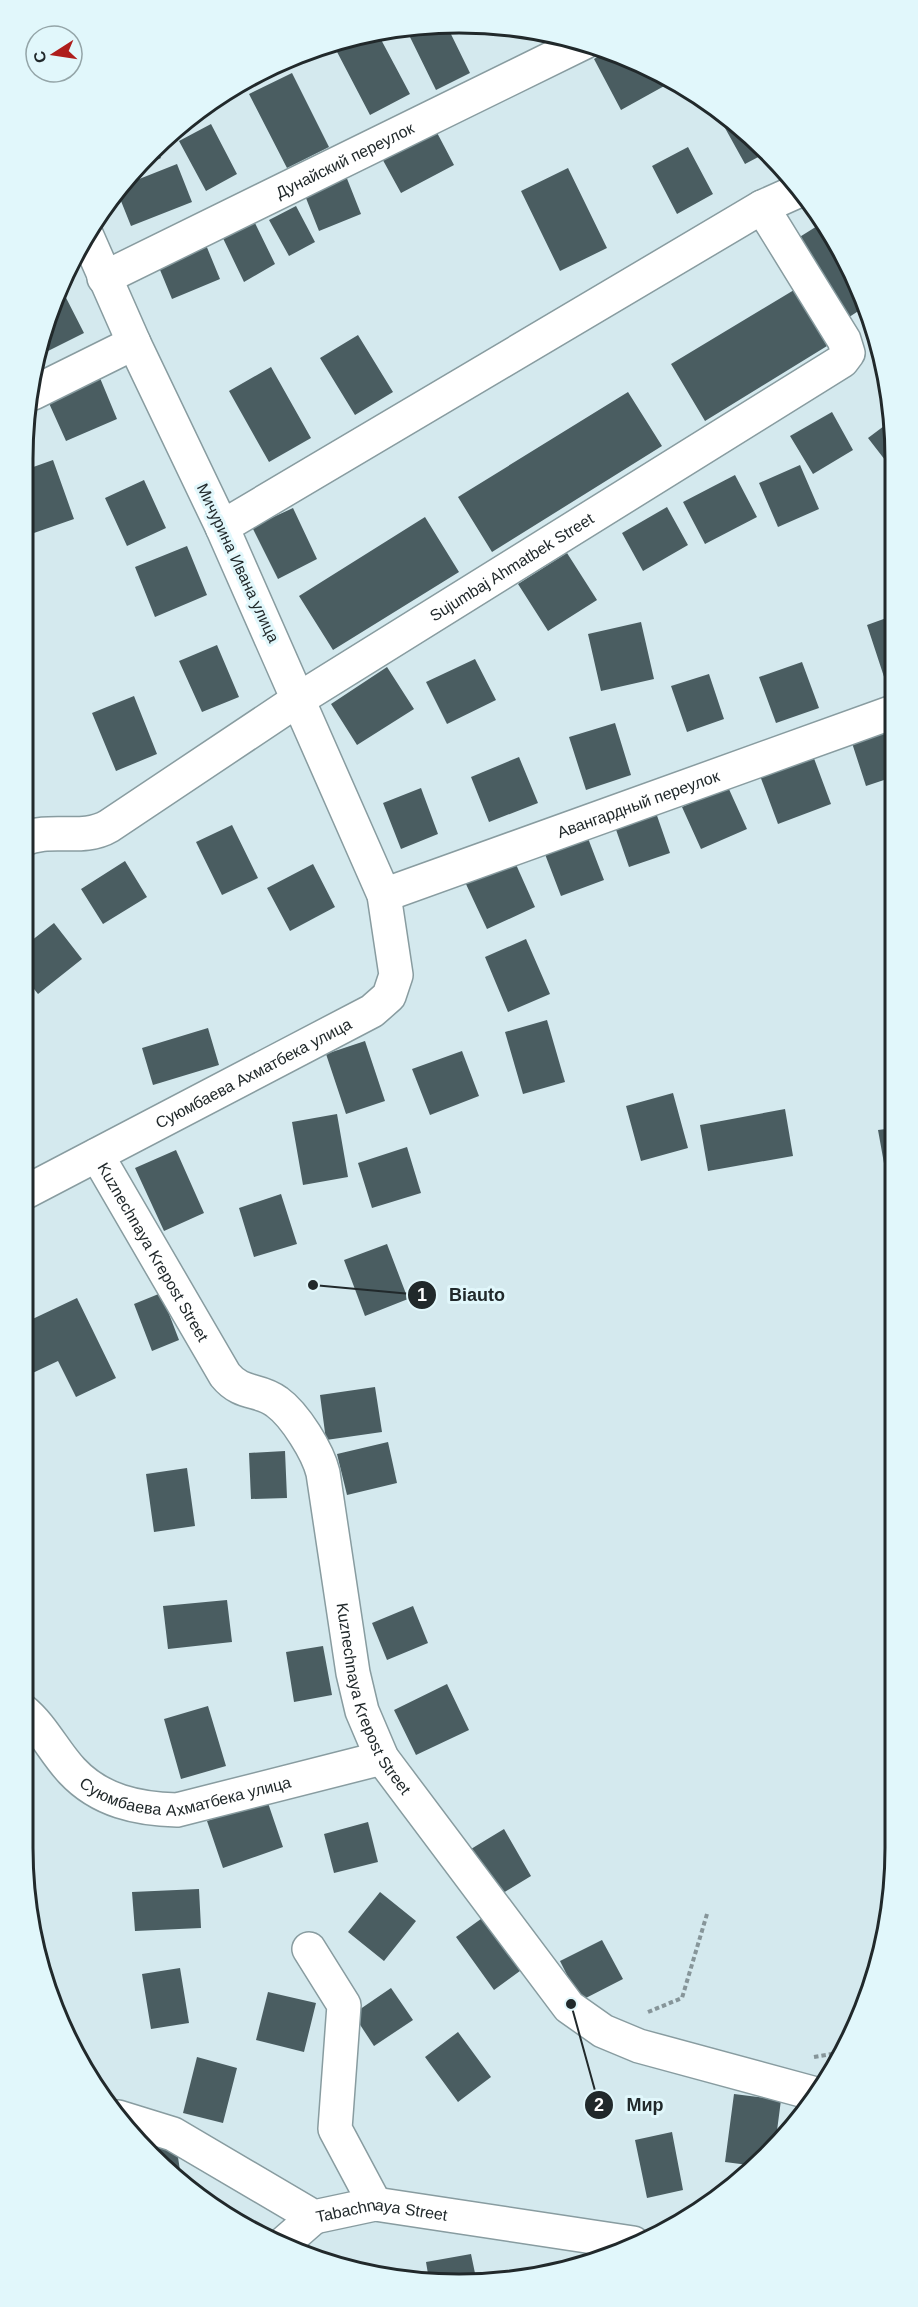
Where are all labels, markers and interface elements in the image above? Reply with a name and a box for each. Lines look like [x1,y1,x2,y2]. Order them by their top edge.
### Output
north arrow [24,24,84,84]
text: С [30,49,49,64]
street label: Дунайский переулок [273,119,417,201]
street label: Мичурина Ивана улица [194,481,282,645]
street label: Sujumbaj Ahmatbek Street [427,509,597,624]
street label: Авангардный переулок [555,766,722,841]
street label: Суюмбаева Ахматбека улица [152,1015,354,1131]
street label: Kuznechnaya Krepost Street [95,1159,212,1345]
callout: Biauto [407,1277,517,1313]
text: 1 [417,1285,427,1305]
text: Biauto [449,1285,505,1305]
street label: Kuznechnaya Krepost Street [334,1602,415,1798]
street label: Суюмбаева Ахматбека улица [79,1765,297,1789]
text: Суюмбаева Ахматбека улица [77,1773,293,1819]
callout: Мир [584,2087,675,2123]
text: 2 [594,2095,604,2115]
text: Мир [626,2095,664,2115]
street label: Tabachnaya Street [314,2196,449,2225]

